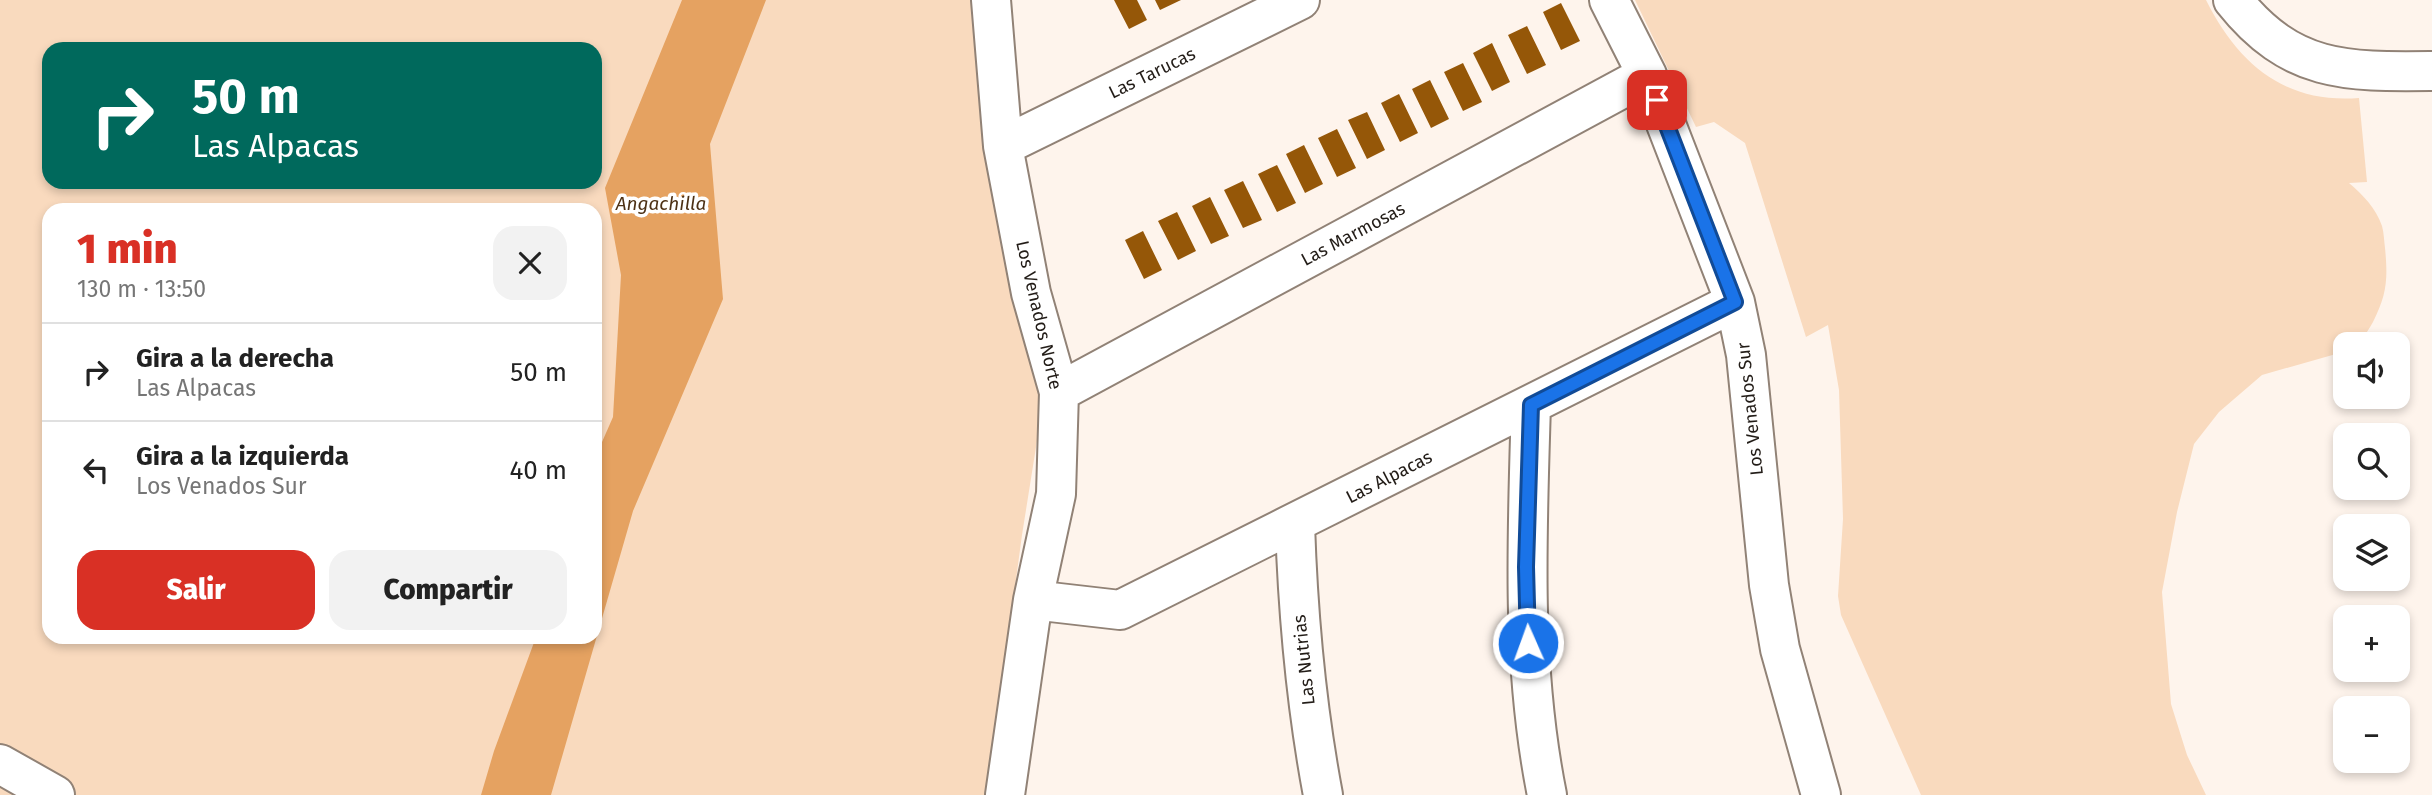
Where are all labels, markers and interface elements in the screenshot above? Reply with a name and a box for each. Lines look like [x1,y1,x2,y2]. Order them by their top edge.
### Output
street label: Las Tarucas [1105,43,1199,103]
text: 50 m [192,67,300,126]
icon: right [77,70,168,161]
pin [1627,70,1687,130]
icon: arrive [1638,81,1676,119]
text: Las Alpacas [192,127,359,165]
water label: Angachilla [615,192,706,215]
street label: Las Marmosas [1297,197,1409,271]
text: 1 min [77,224,178,274]
button: close [493,226,567,300]
street label: Los Venados Norte [1011,238,1067,392]
text: 130 m · 13:50 [77,275,206,303]
map controls [2333,332,2410,773]
button: sound [2333,332,2410,409]
street label: Los Venados Sur [1732,341,1768,477]
text: Gira a la derecha [136,343,334,374]
icon: right [77,353,115,391]
text: 50 m [510,357,567,388]
text: Las Alpacas [136,374,256,402]
button: search [2333,423,2410,500]
text: Gira a la izquierda [136,441,349,472]
street label: Las Alpacas [1342,446,1436,508]
icon: left [77,451,115,489]
text: 40 m [509,455,567,486]
text: Los Venados Sur [136,472,307,500]
button: layers [2333,514,2410,591]
button: Salir [77,550,315,630]
button: Compartir [329,550,567,630]
button: + [2333,605,2410,682]
position arrow [1491,606,1565,680]
street label: Las Nutrias [1288,614,1320,706]
button: − [2333,696,2410,773]

